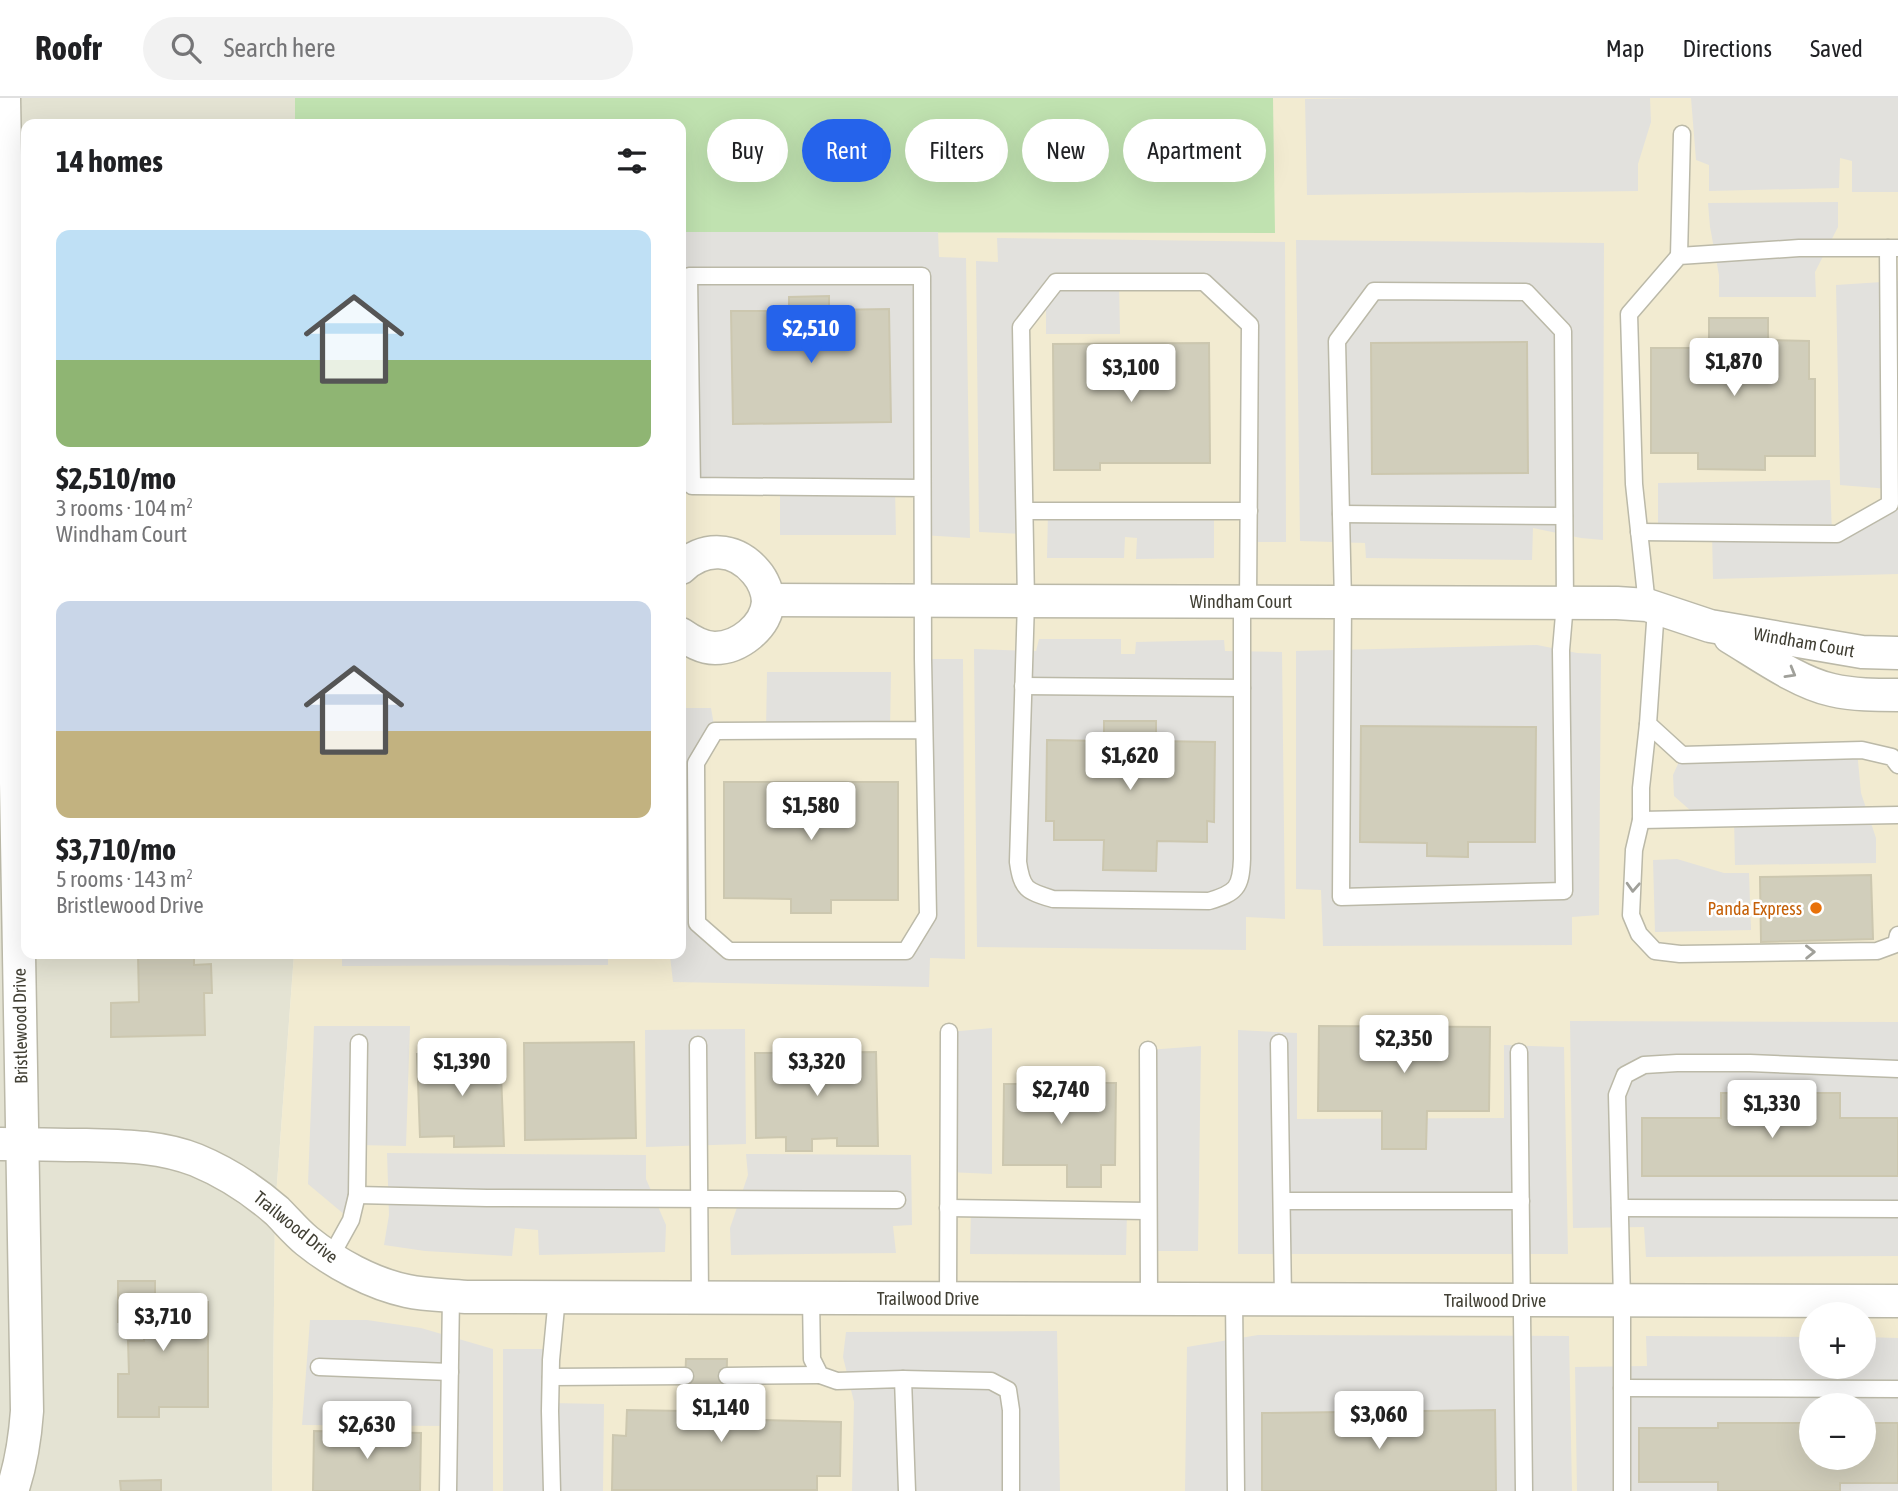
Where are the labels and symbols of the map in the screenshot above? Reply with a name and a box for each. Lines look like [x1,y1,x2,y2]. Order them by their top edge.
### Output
pin: $2,510 [754,306,868,365]
pin: $1,870 [1677,338,1791,398]
pin: $3,100 [1074,344,1188,404]
street label: Windham Court [1190,591,1292,612]
street label: Windham Court [1752,623,1856,661]
one-way arrow [1783,664,1796,677]
pin: $1,620 [1073,732,1187,792]
pin: $1,580 [754,782,868,842]
one-way arrow [1625,882,1640,893]
place label: Panda Express [1707,898,1802,919]
marker: Panda Express [1808,900,1824,916]
one-way arrow [1806,944,1816,960]
street label: Bristlewood Drive [8,968,32,1084]
pin: $2,350 [1347,1016,1461,1075]
pin: $1,390 [405,1038,519,1098]
pin: $3,320 [760,1038,874,1098]
pin: $2,740 [1004,1066,1118,1126]
pin: $1,330 [1715,1080,1829,1140]
street label: Trailwood Drive [250,1187,342,1267]
street label: Trailwood Drive [877,1288,979,1309]
street label: Trailwood Drive [1444,1290,1546,1311]
pin: $3,710 [106,1294,220,1353]
pin: $1,140 [664,1384,778,1444]
pin: $3,060 [1322,1392,1436,1451]
pin: $2,630 [310,1402,424,1461]

